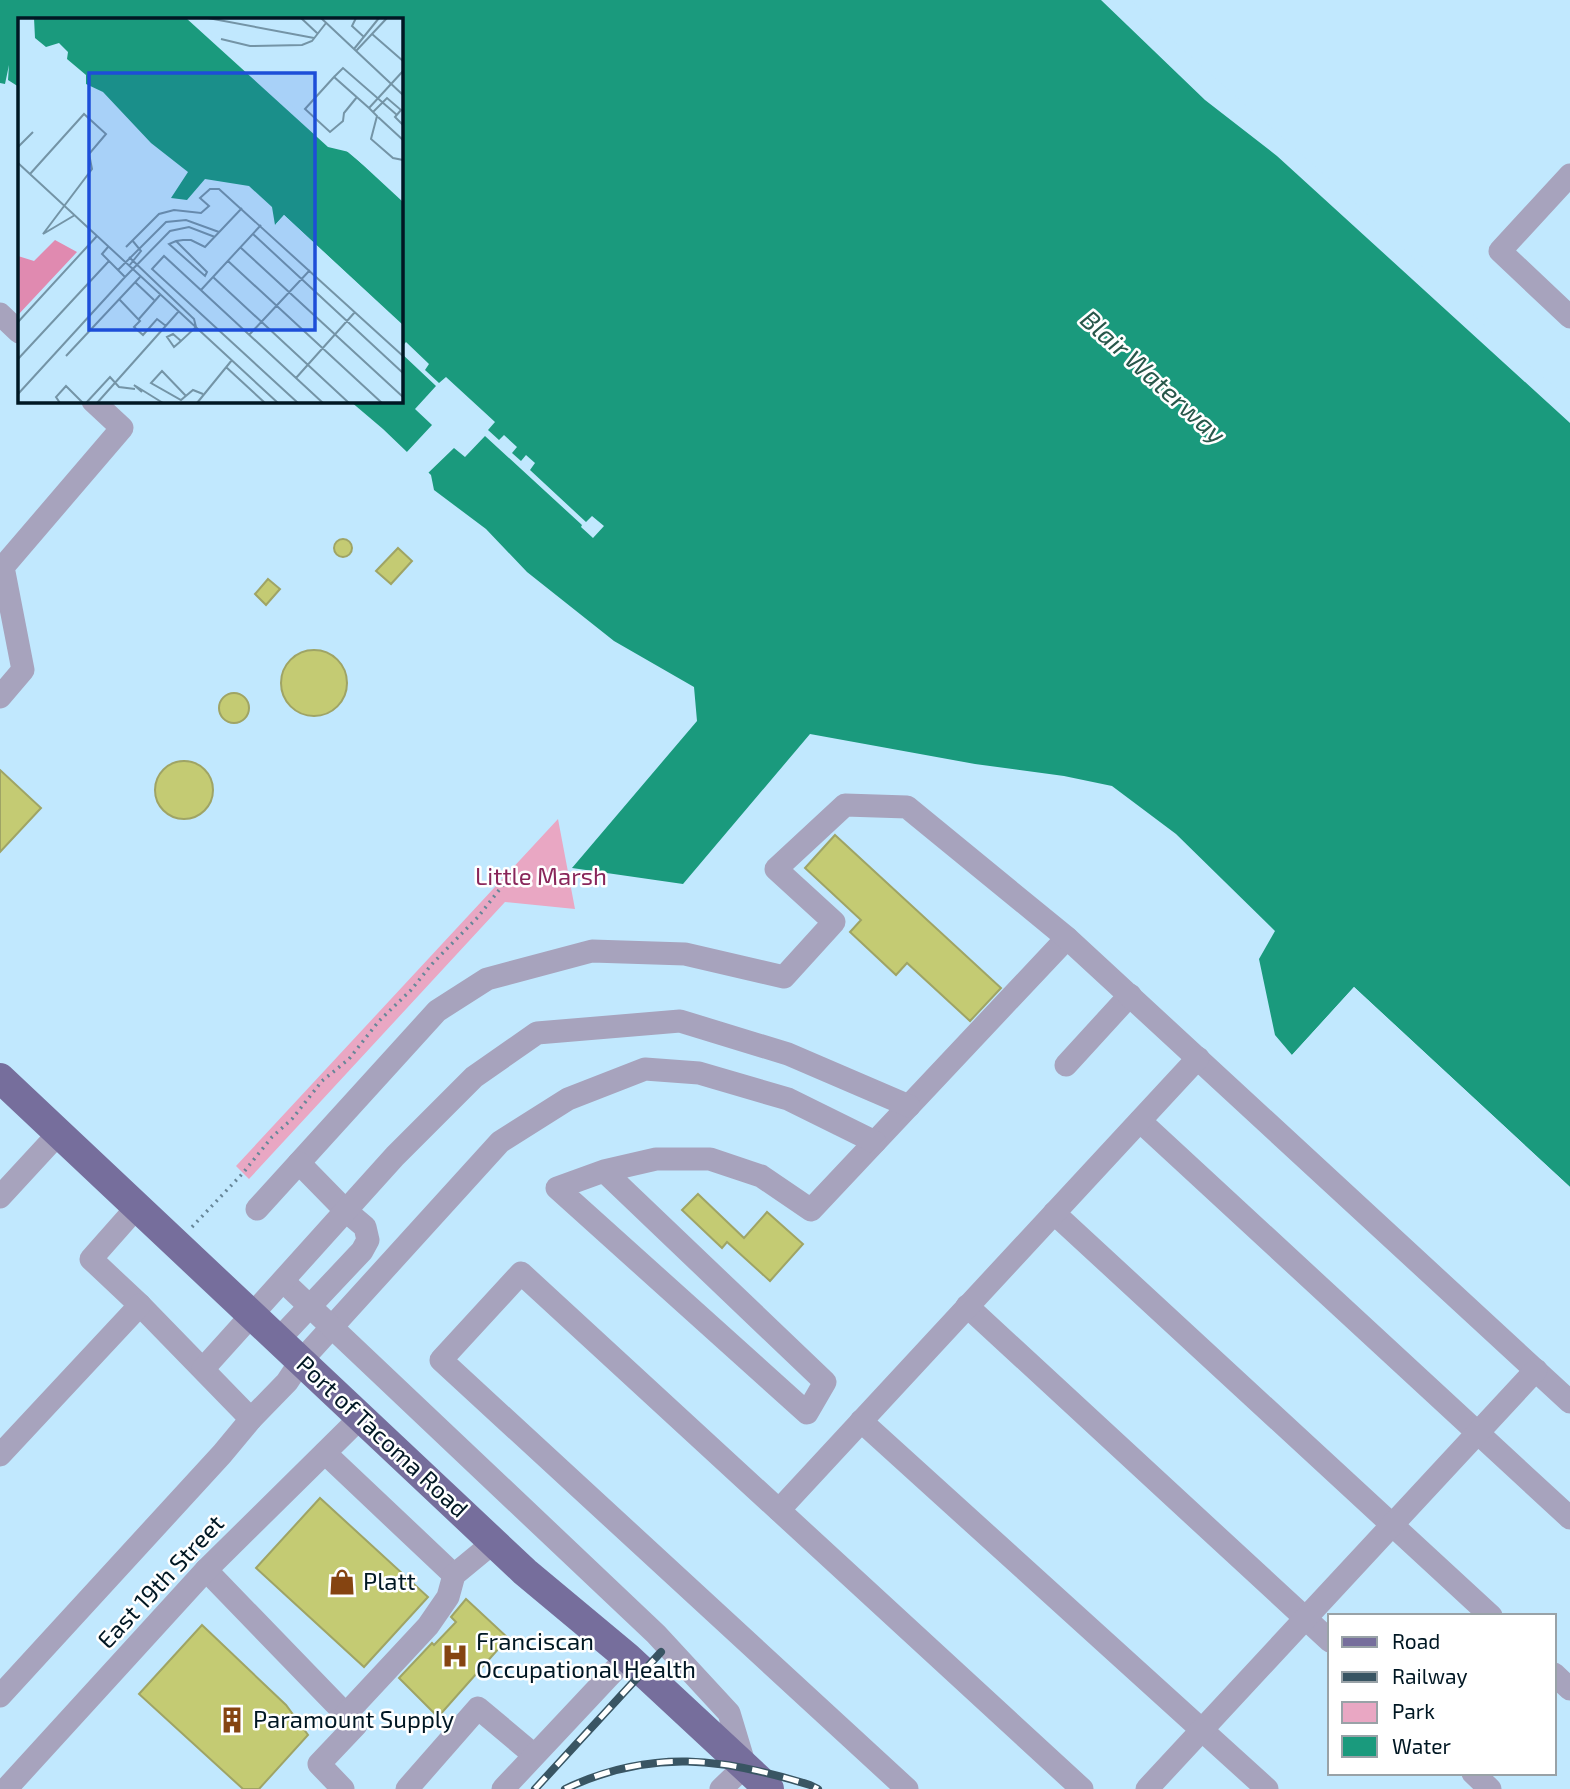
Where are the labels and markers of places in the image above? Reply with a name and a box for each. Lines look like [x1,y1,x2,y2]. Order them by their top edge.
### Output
place label: Platt [363,1566,416,1595]
shop icon: Platt [327,1567,357,1597]
place label: Franciscan Occupational Health [476,1626,696,1683]
hospital icon: Franciscan Occupational Health [440,1641,470,1671]
place label: Paramount Supply [253,1704,454,1733]
building icon: Paramount Supply [217,1705,247,1735]

